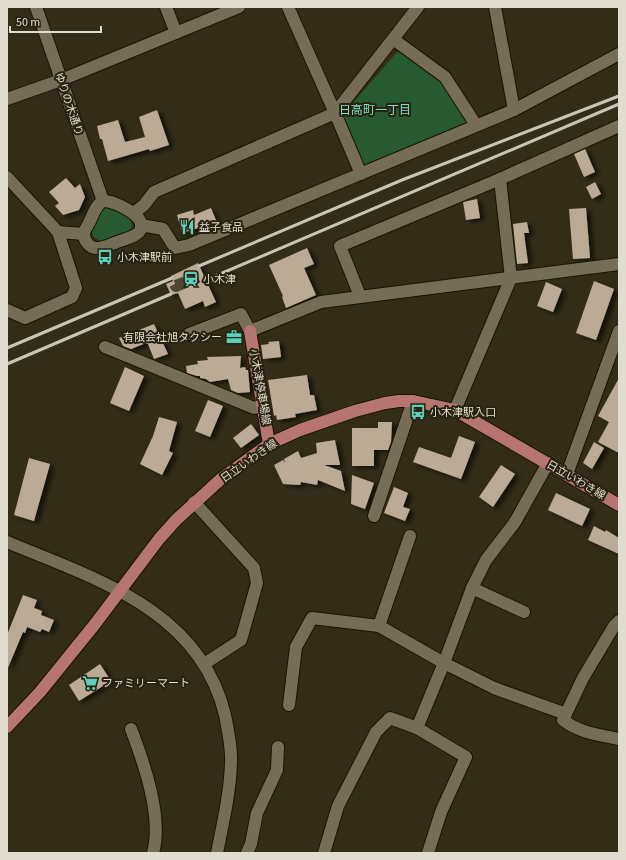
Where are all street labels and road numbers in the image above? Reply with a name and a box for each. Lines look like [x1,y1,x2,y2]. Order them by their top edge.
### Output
street label: ゆりの木通り [51,70,87,138]
street label: 小木津停車場線 [246,348,274,426]
street label: 日立いわき線 [218,436,280,486]
street label: 日立いわき線 [544,457,608,503]

